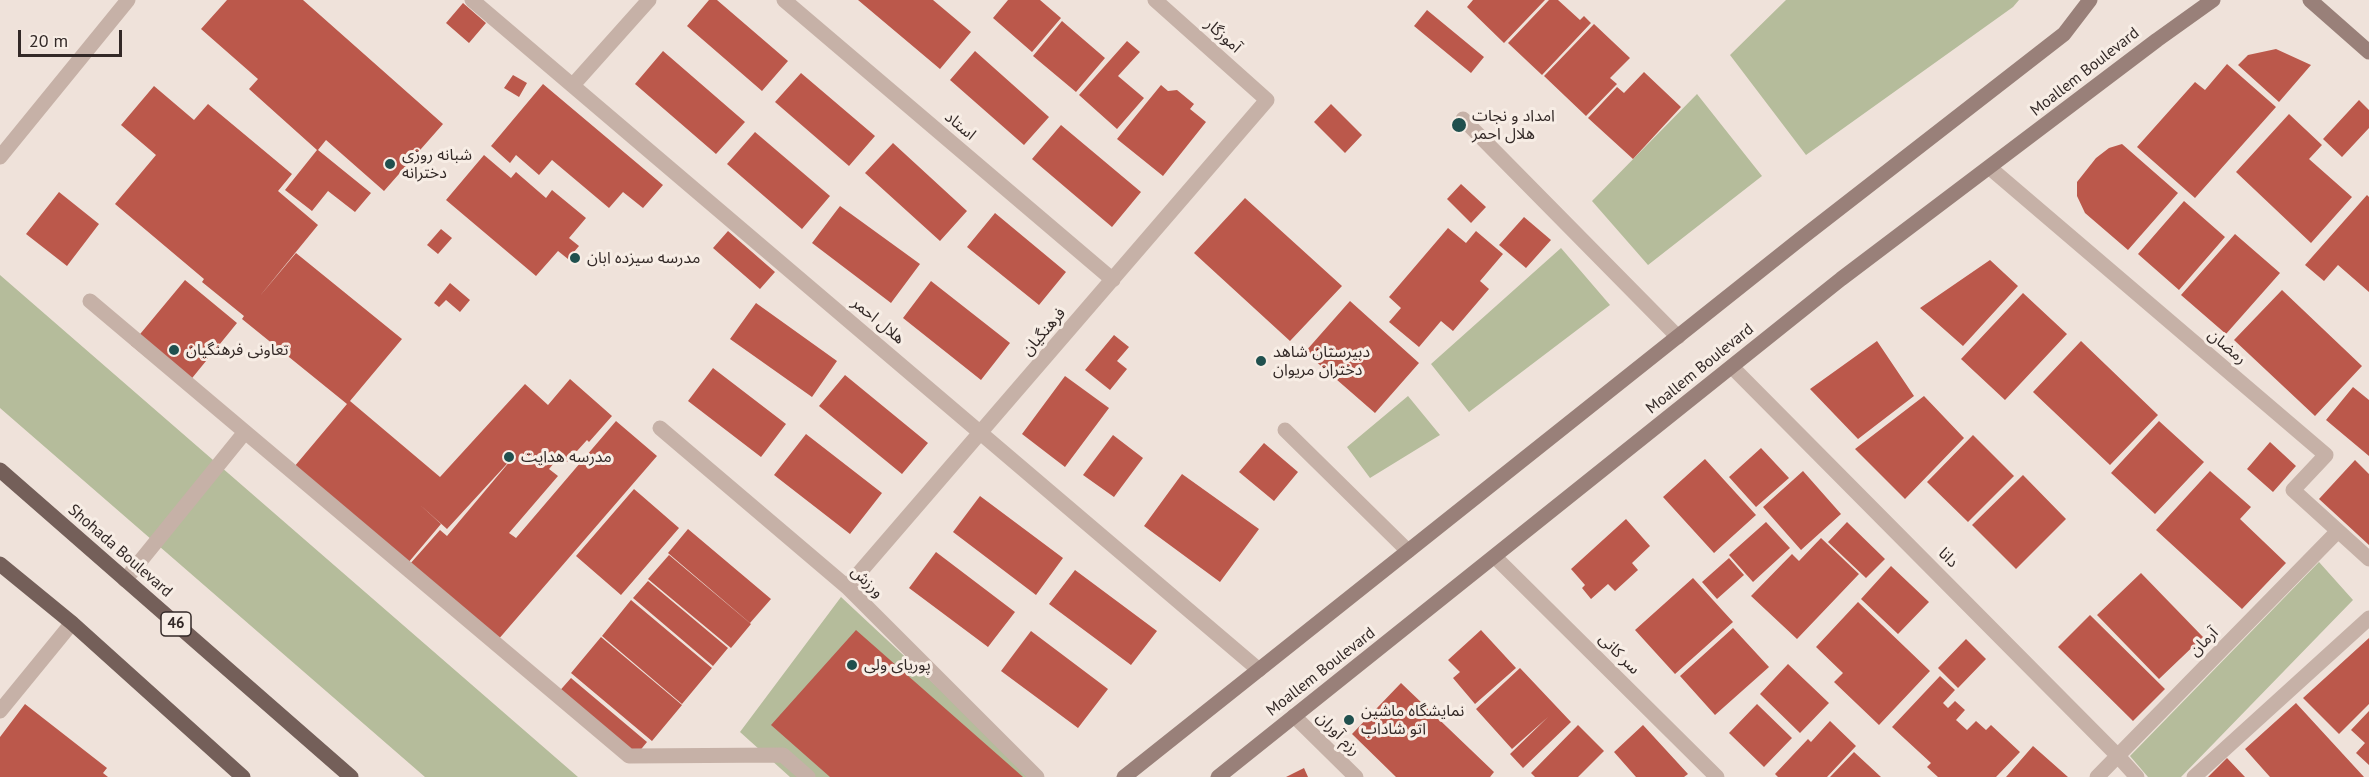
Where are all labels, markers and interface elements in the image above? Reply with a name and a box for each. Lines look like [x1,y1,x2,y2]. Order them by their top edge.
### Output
street label: آموزگار [1201,15,1245,57]
scale bar [21,18,124,56]
street label: Moallem Boulevard [2027,24,2143,120]
text: 20 m [29,29,68,52]
place label: امداد و نجات هلال احمر [1472,106,1555,144]
street label: استاد [941,108,979,144]
marker: امداد و نجات هلال احمر [1450,116,1468,134]
place label: شبانه روزی دخترانه [402,145,472,183]
marker: شبانه روزی دخترانه [383,157,397,171]
place label: مدرسه سیزده ابان [587,248,700,268]
marker: مدرسه سیزده ابان [568,251,582,265]
street label: هلال احمر [848,293,908,349]
street label: فرهنگیان [1018,304,1070,360]
street label: Moallem Boulevard [1642,320,1758,418]
street label: رمضان [2204,325,2250,369]
place label: تعاونی فرهنگیان [186,340,289,360]
place label: دبیرستان شاهد دختران مریوان [1273,342,1370,380]
marker: تعاونی فرهنگیان [167,343,181,357]
marker: دبیرستان شاهد دختران مریوان [1254,354,1268,368]
place label: مدرسه هدایت [521,447,612,467]
marker: مدرسه هدایت [502,450,516,464]
street label: Shohada Boulevard [64,500,176,602]
street label: دانا [1934,544,1962,572]
street label: ورزش [847,562,887,602]
road number: 46 [161,612,191,636]
street label: Moallem Boulevard [1263,624,1379,720]
street label: آرمان [2186,624,2222,660]
street label: سر کانی [1594,629,1644,679]
place label: پوریای ولی [864,655,931,675]
marker: پوریای ولی [845,658,859,672]
place label: نمایشگاه ماشین اتو شاداب [1361,701,1464,739]
street label: رزم آوران [1312,708,1364,760]
marker: نمایشگاه ماشین اتو شاداب [1342,713,1356,727]

